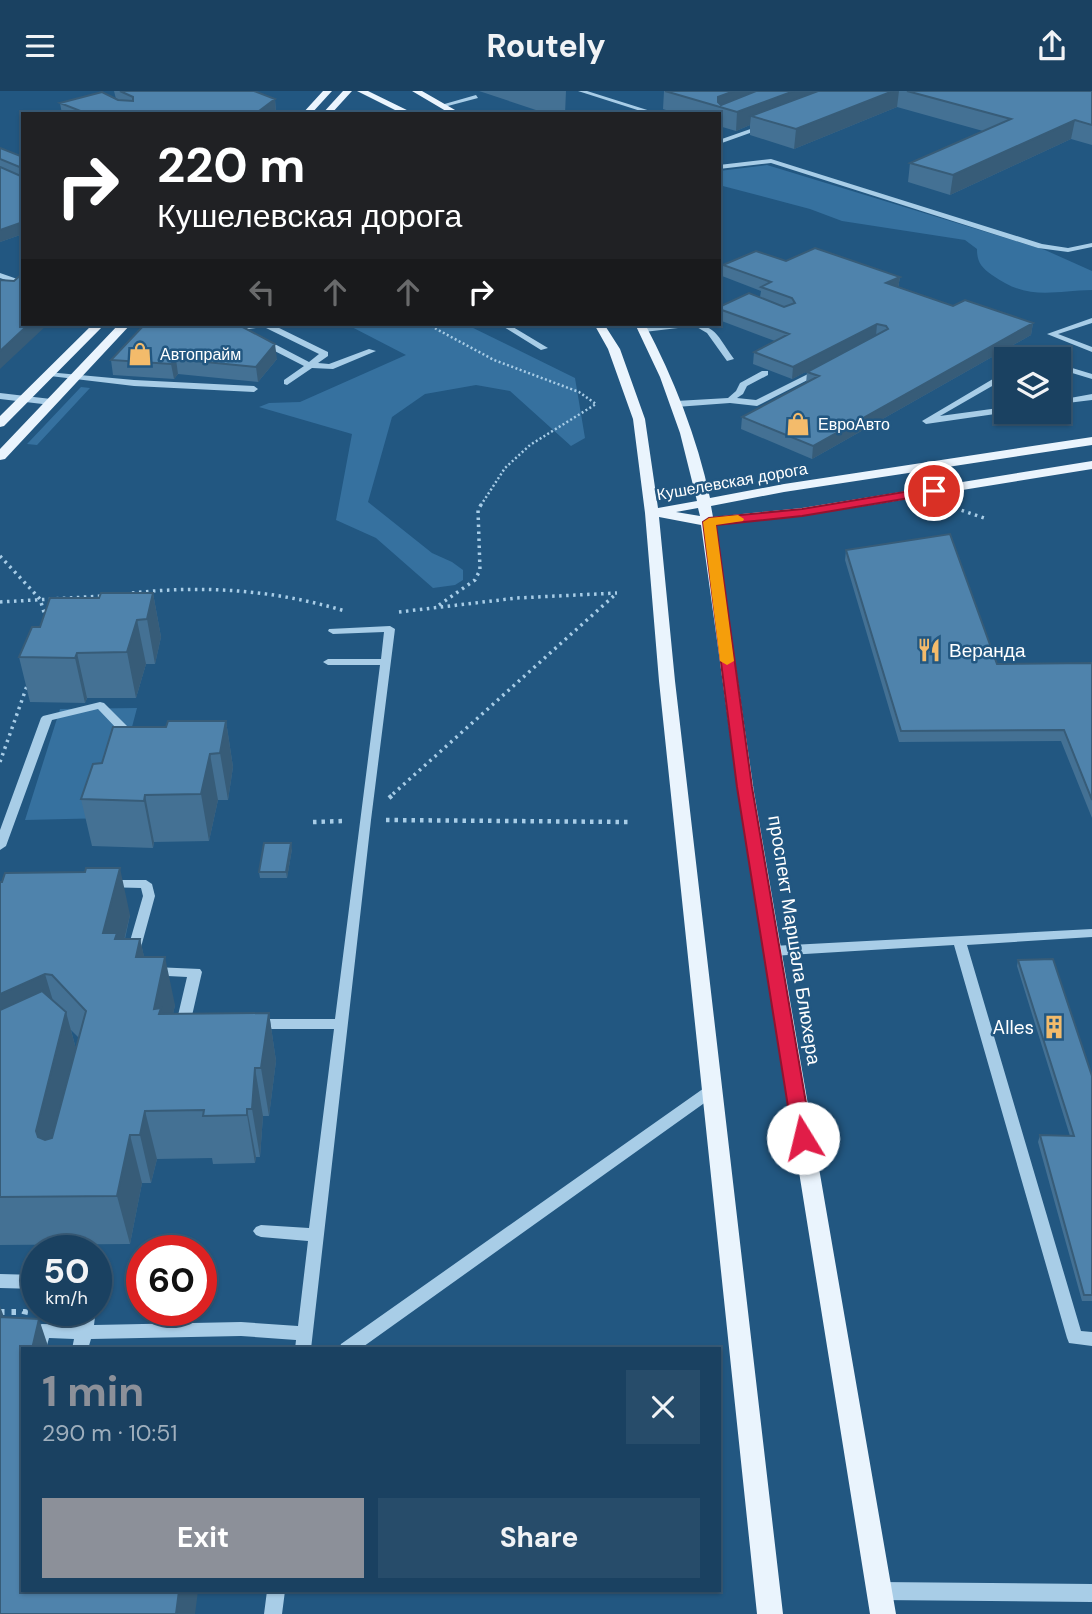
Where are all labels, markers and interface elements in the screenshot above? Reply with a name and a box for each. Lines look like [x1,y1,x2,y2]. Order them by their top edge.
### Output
text: Routely [486,25,606,67]
icon: menu [21,27,59,65]
icon: share [1033,27,1071,65]
text: 220 m [157,133,305,197]
icon: right [42,140,133,231]
text: Кушелевская дорога [157,195,462,237]
icon: left [243,273,281,311]
icon: ahead [316,273,354,311]
icon: ahead [389,273,427,311]
icon: right [462,273,500,311]
shop icon: Автопрайм [126,340,154,368]
place label: Автопрайм [160,344,241,365]
map controls [994,347,1071,424]
button: layers [994,347,1071,424]
shop icon: ЕвроАвто [784,410,812,438]
place label: ЕвроАвто [818,414,890,435]
street label: Кушелевская дорога [655,458,809,505]
pin [904,461,964,521]
icon: arrive [915,472,953,510]
restaurant icon: Веранда [915,636,943,664]
place label: Веранда [949,638,1026,663]
street label: проспект Маршала Блюхера [762,814,827,1067]
building icon: Alles [1040,1013,1068,1041]
place label: Alles [993,1015,1034,1040]
position arrow [766,1101,840,1175]
speed limit sign: 60 [126,1235,217,1326]
text: 50 [43,1248,90,1294]
text: km/h [45,1286,88,1310]
text: 1 min [42,1364,144,1419]
button: close [626,1370,700,1444]
text: 290 m · 10:51 [42,1418,177,1448]
button: Exit [42,1498,364,1578]
button: Share [378,1498,700,1578]

